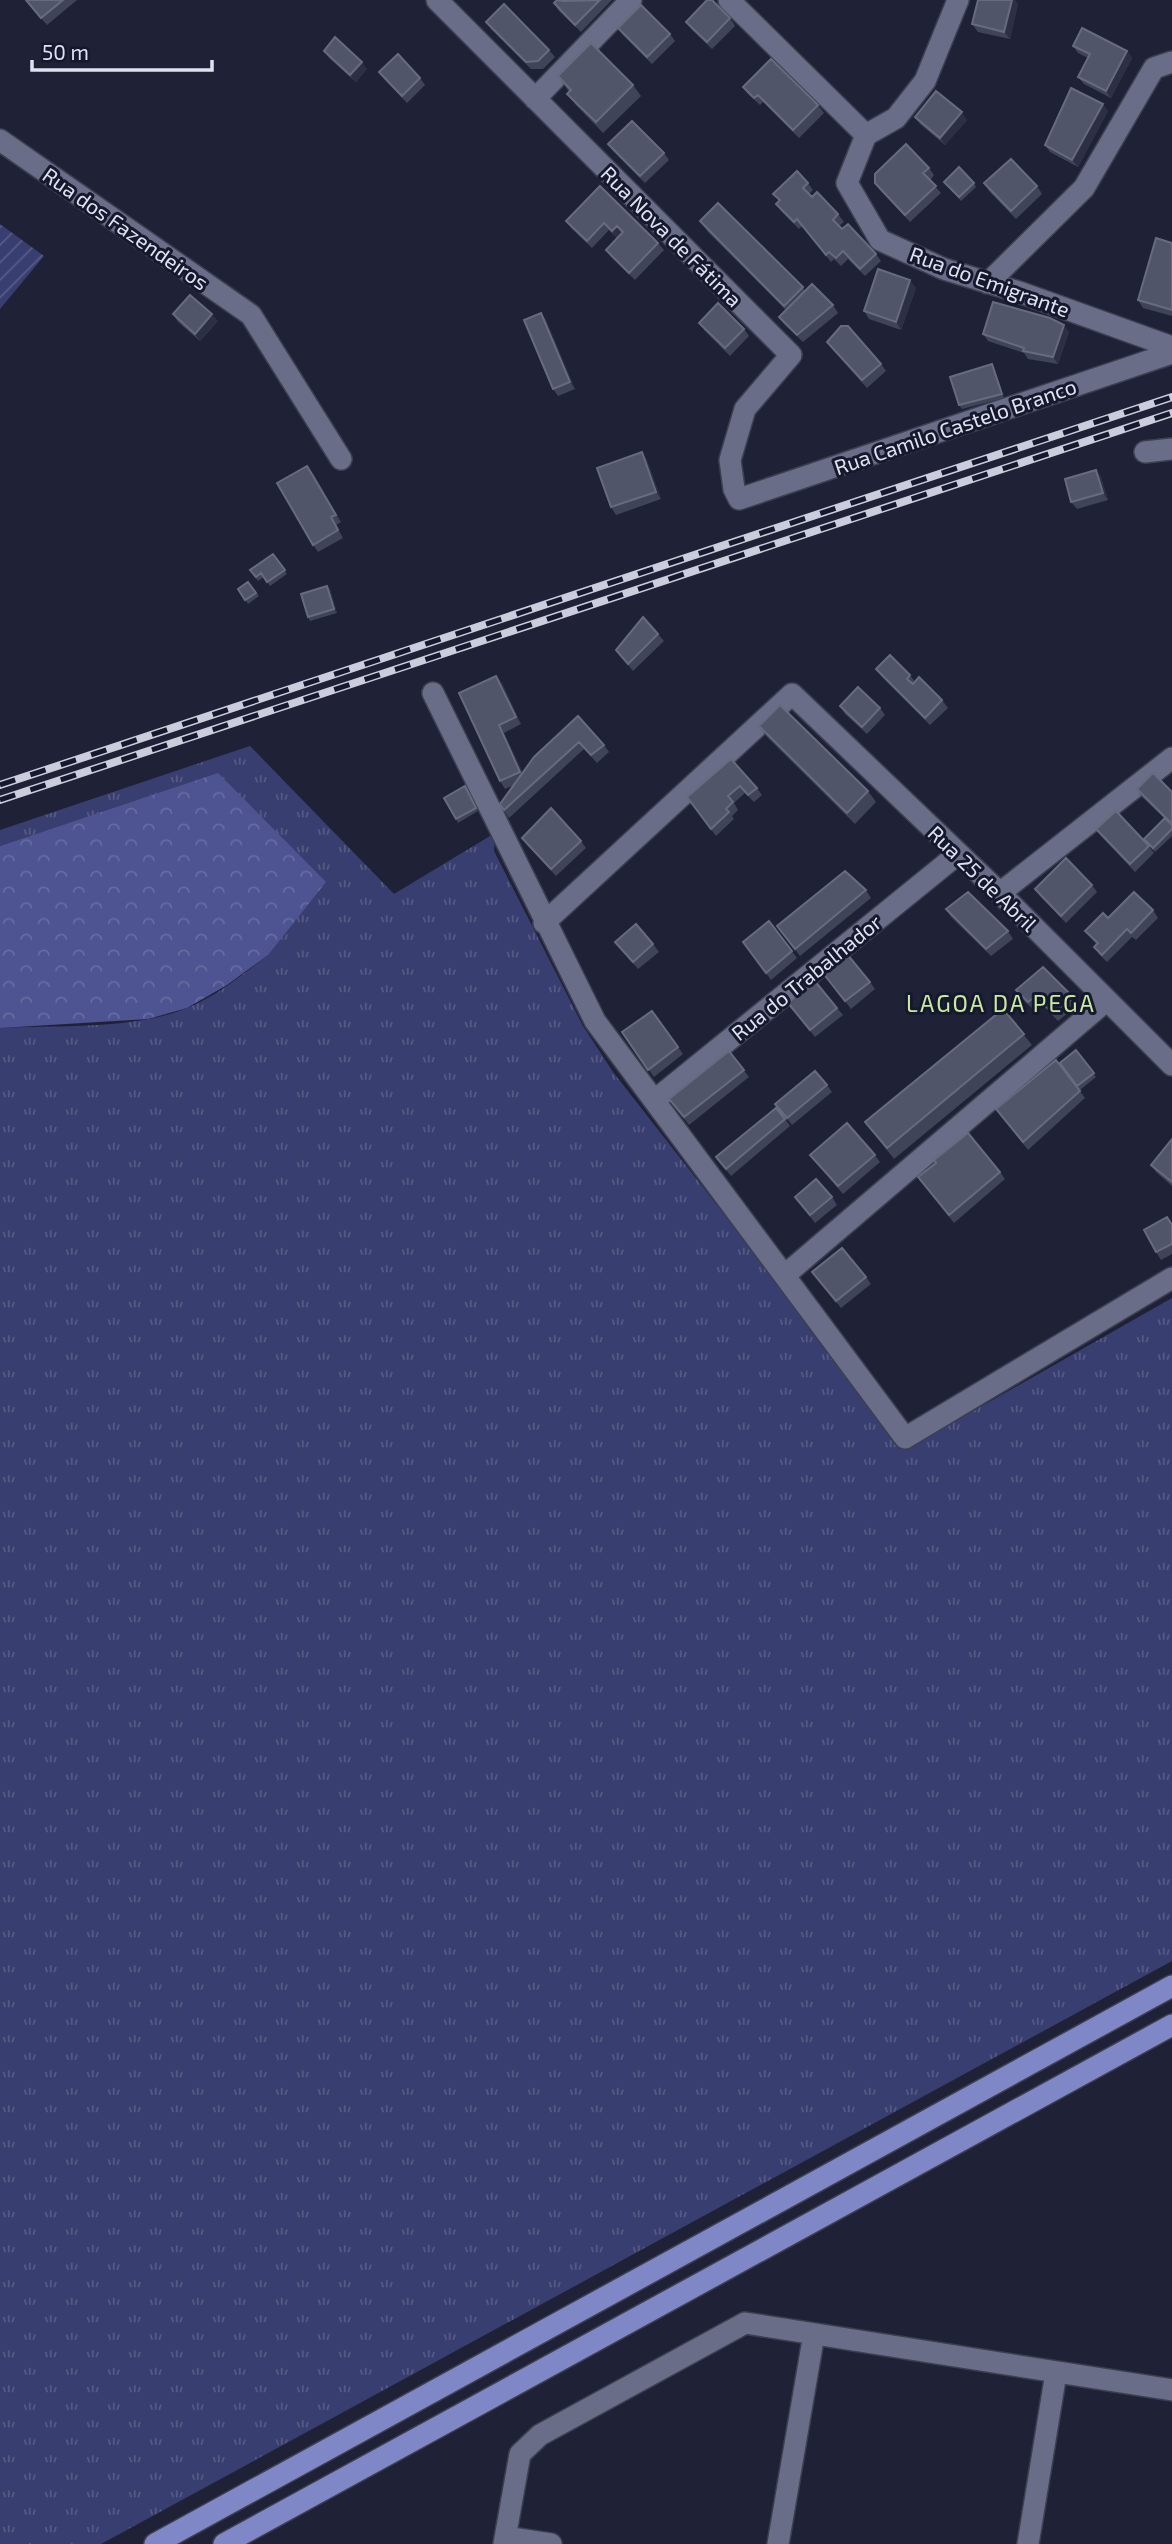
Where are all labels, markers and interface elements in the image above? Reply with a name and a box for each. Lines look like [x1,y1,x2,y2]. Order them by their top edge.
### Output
scale bar [32,28,212,72]
text: 50 m [42,39,89,64]
street label: Rua dos Fazendeiros [38,161,214,295]
street label: Rua Nova de Fátima [597,161,747,311]
street label: Rua do Emigrante [907,240,1073,322]
street label: Rua Camilo Castelo Branco [831,373,1079,479]
street label: Rua 25 de Abril [923,820,1043,937]
street label: Rua do Trabalhador [726,909,886,1045]
district label: LAGOA DA PEGA [906,989,1096,1017]

